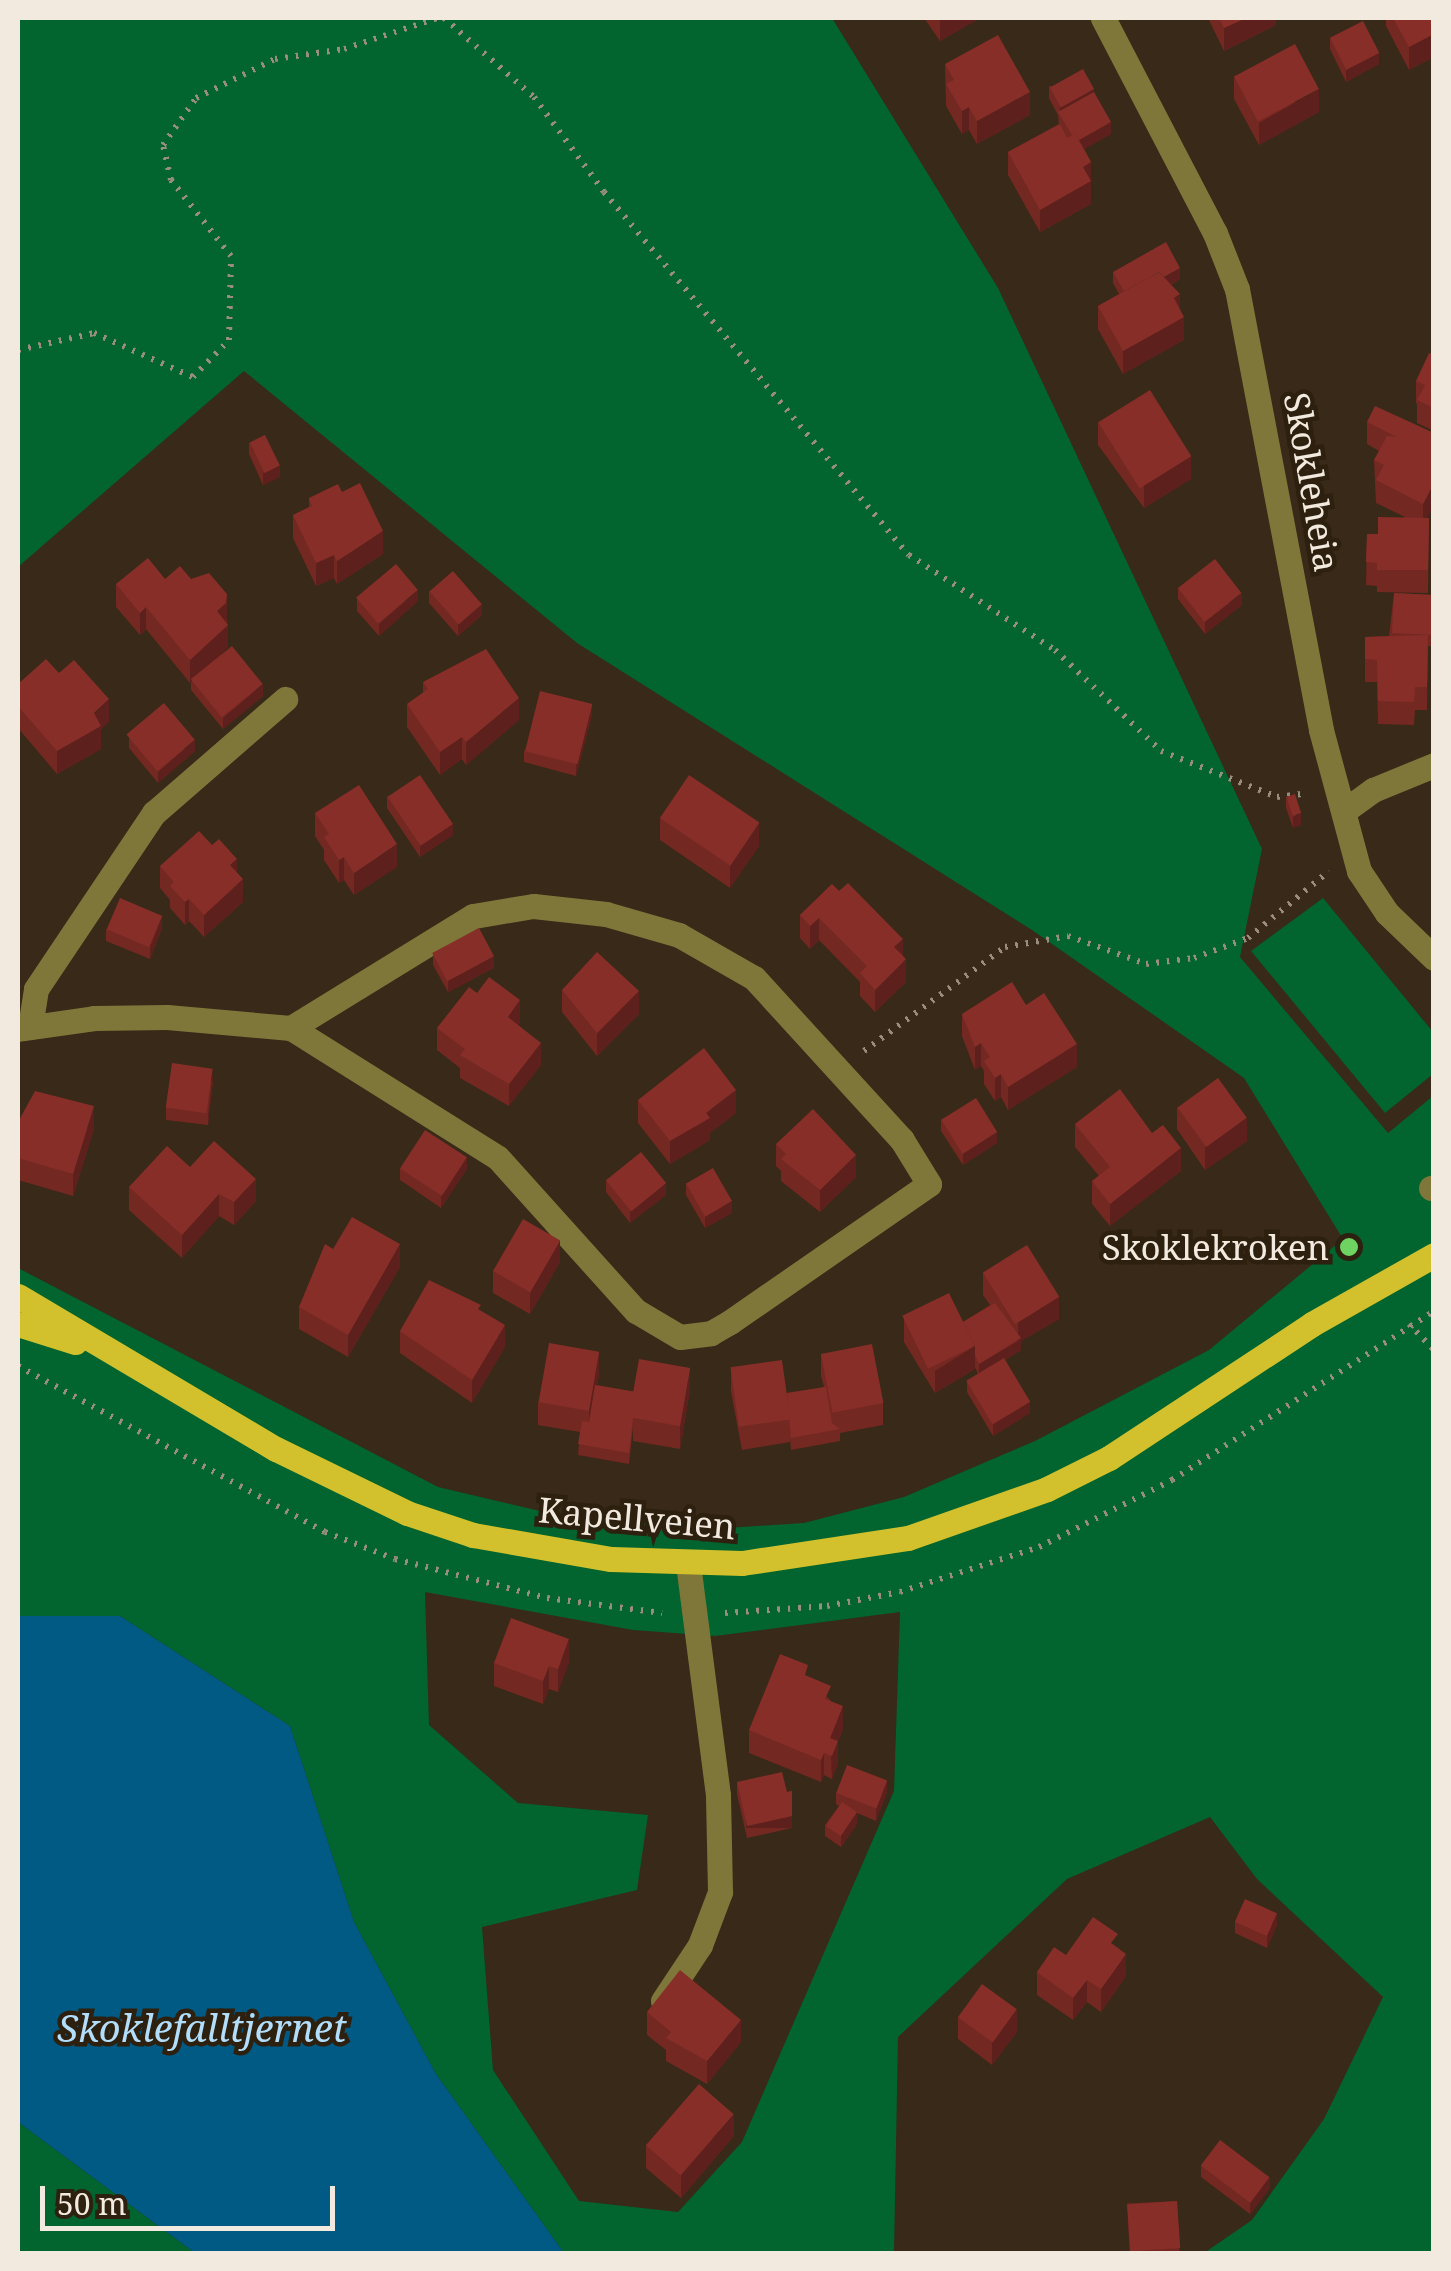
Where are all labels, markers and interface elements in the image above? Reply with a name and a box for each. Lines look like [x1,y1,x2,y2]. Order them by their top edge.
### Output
street label: Skokleheia [1276,389,1348,575]
place label: Skoklekroken [1102,1226,1329,1268]
marker: Skoklekroken [1338,1236,1360,1258]
street label: Kapellveien [537,1488,737,1548]
water label: Skoklefalltjernet [57,2005,347,2051]
scale bar [45,2166,340,2228]
text: 50 m [57,2183,127,2224]

